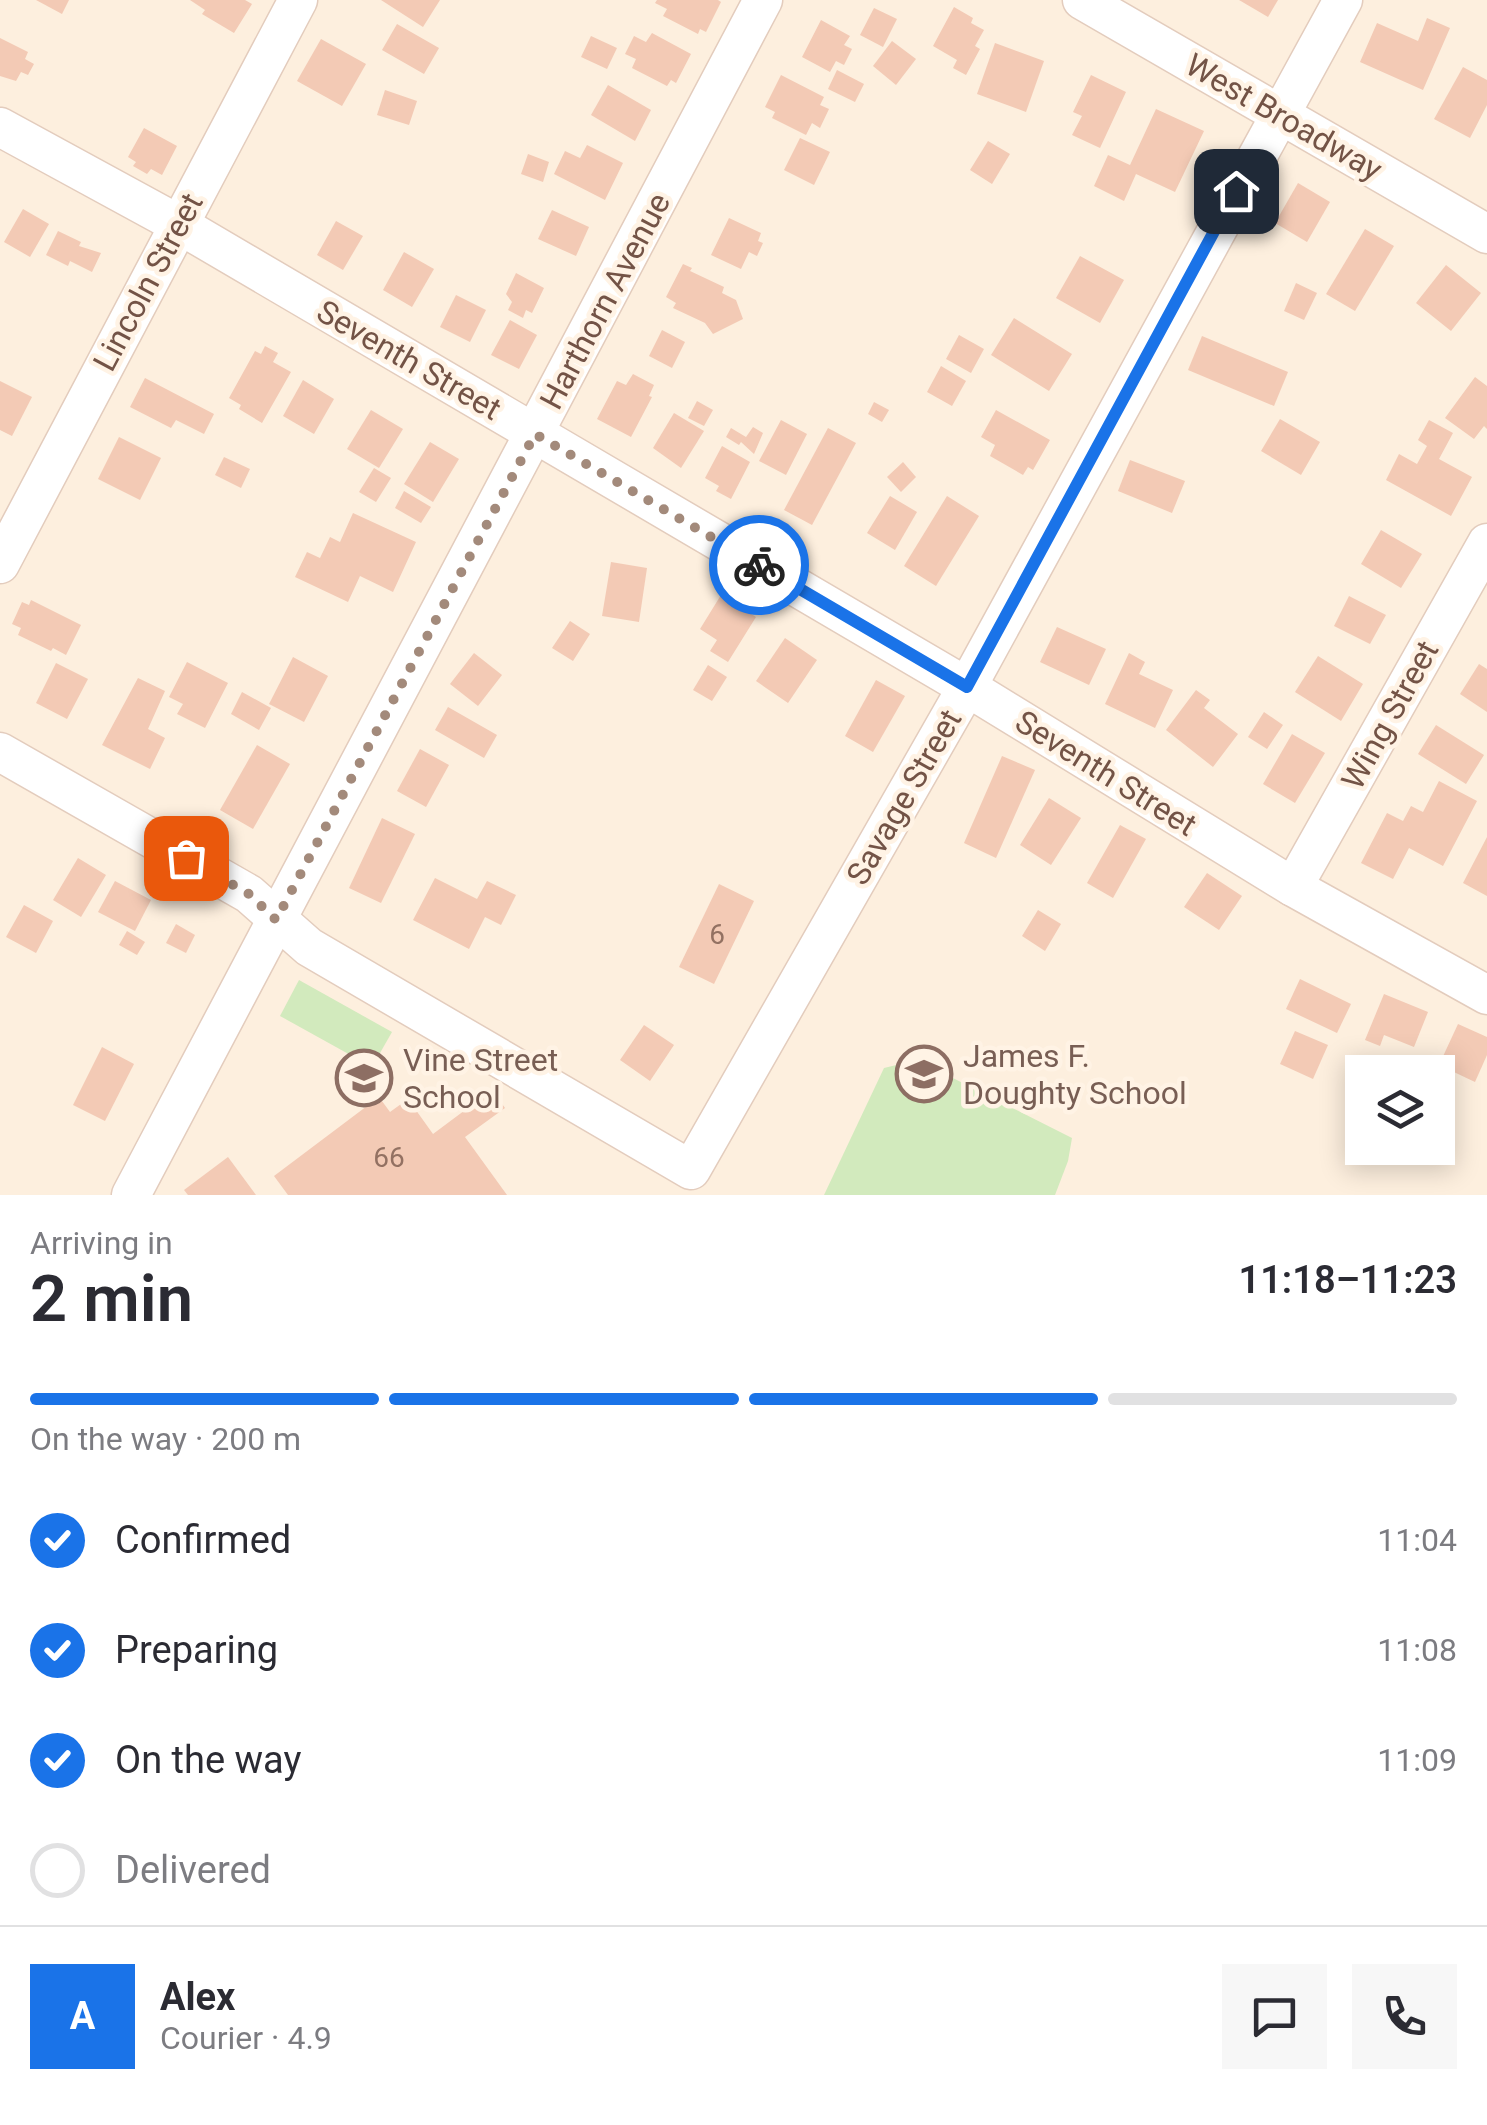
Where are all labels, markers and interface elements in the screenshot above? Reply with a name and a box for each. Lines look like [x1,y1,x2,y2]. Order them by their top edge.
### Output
street label: West Broadway [1179,45,1389,189]
pin [1194,149,1279,234]
icon: home [1209,164,1264,219]
street label: Harthorn Avenue [532,186,678,416]
street label: Lincoln Street [85,187,211,377]
street label: Seventh Street [310,292,508,428]
courier [709,515,809,615]
icon: bike [732,538,787,593]
street label: Wing Street [1334,634,1446,796]
street label: Seventh Street [1009,702,1203,844]
street label: Savage Street [839,703,969,891]
pin [144,816,229,901]
icon: bag [159,831,214,886]
house number: 6 [709,918,725,951]
place label: James F. Doughty School [963,1037,1187,1112]
place label: Vine Street School [403,1041,558,1116]
school or university icon: James F. Doughty School [894,1044,954,1104]
school or university icon: Vine Street School [334,1048,394,1108]
map controls [1345,1055,1455,1165]
button: layers [1345,1055,1455,1165]
house number: 66 [373,1141,405,1174]
text: Arriving in [30,1224,173,1262]
text: 11:18–11:23 [1238,1258,1457,1302]
text: 2 min [30,1261,193,1337]
text: On the way · 200 m [30,1420,301,1458]
icon: check [30,1513,85,1568]
text: Confirmed [115,1518,291,1562]
text: 11:04 [1377,1521,1457,1559]
icon: check [30,1623,85,1678]
text: Preparing [115,1628,278,1672]
text: 11:08 [1377,1631,1457,1669]
icon: check [30,1733,85,1788]
text: On the way [115,1738,301,1782]
text: 11:09 [1377,1741,1457,1779]
text: Delivered [115,1848,271,1892]
button: chat [1222,1964,1327,2069]
button: phone [1352,1964,1457,2069]
text: Alex [160,1975,235,2019]
text: A [70,1994,95,2038]
text: Courier · 4.9 [160,2019,332,2057]

